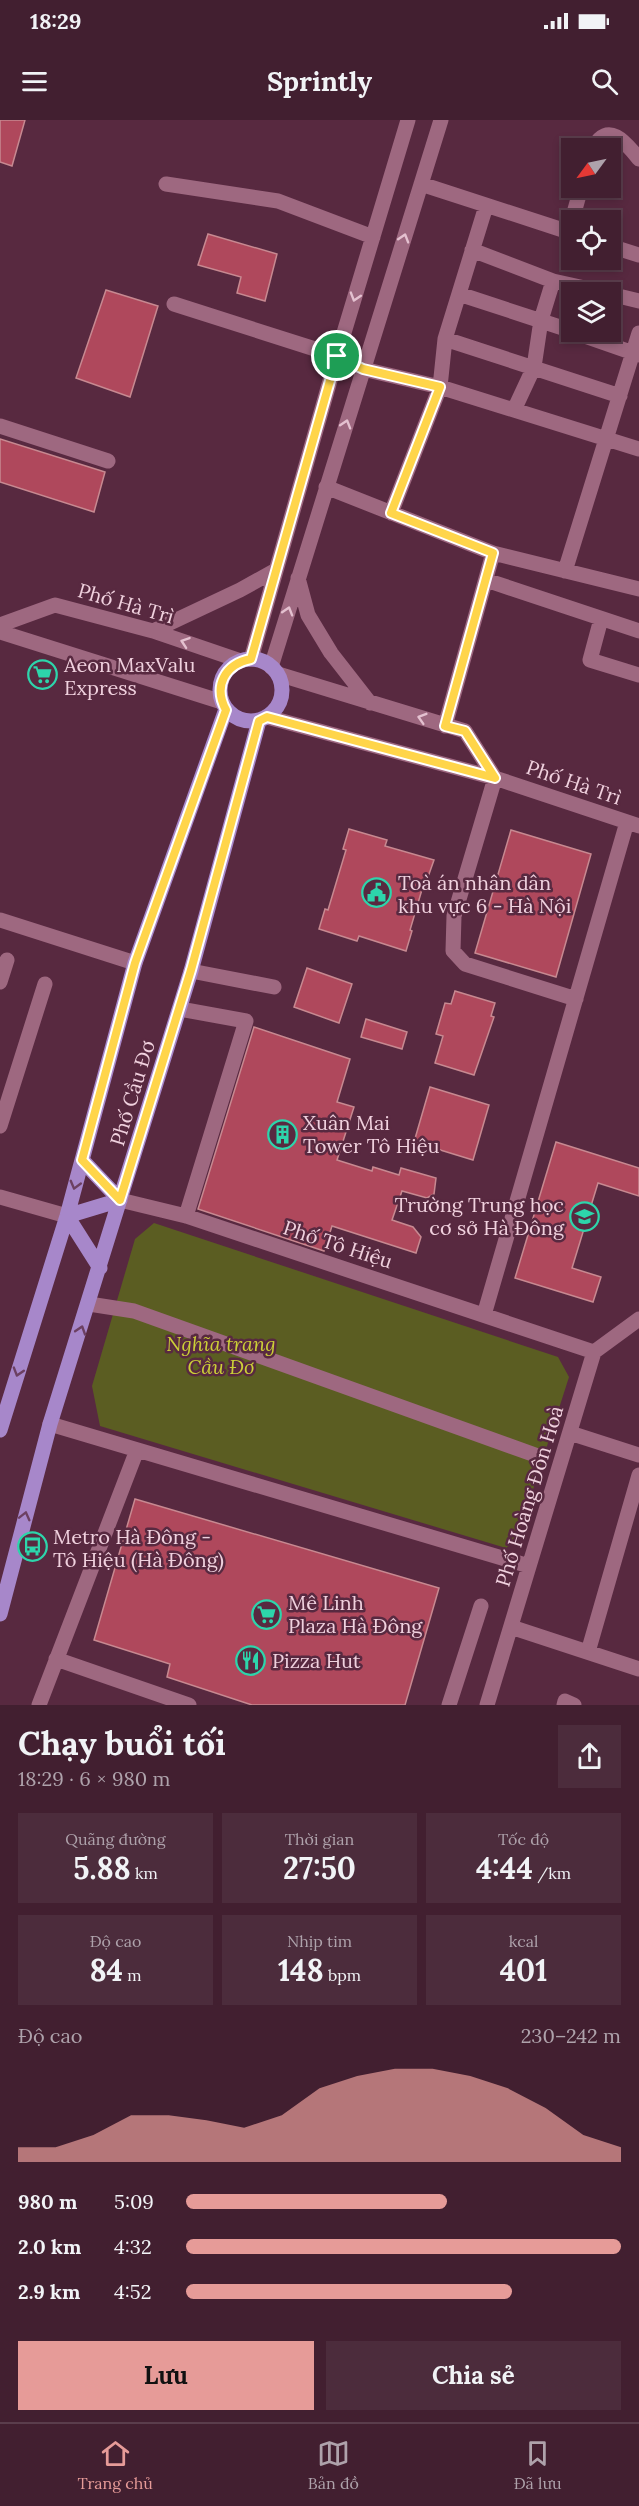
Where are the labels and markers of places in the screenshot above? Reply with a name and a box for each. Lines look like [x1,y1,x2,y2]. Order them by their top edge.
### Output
pin [311,330,362,381]
place label: Aeon MaxValu Express [63,652,196,700]
supermarket icon: Aeon MaxValu Express [27,659,59,691]
place label: Toà án nhân dân khu vực 6 - Hà Nội [398,870,571,918]
public building icon: Toà án nhân dân khu vực 6 - Hà Nội [361,877,393,909]
place label: Xuân Mai Tower Tô Hiệu [303,1110,440,1158]
building icon: Xuân Mai Tower Tô Hiệu [266,1118,298,1150]
place label: Trường Trung học cơ sở Hà Đông [395,1192,565,1240]
school or university icon: Trường Trung học cơ sở Hà Đông [569,1200,601,1232]
place label: Metro Hà Đông - Tô Hiệu (Hà Đông) [53,1524,224,1573]
bus stop icon: Metro Hà Đông - Tô Hiệu (Hà Đông) [16,1531,48,1563]
place label: Mê Linh Plaza Hà Đông [288,1590,423,1638]
supermarket icon: Mê Linh Plaza Hà Đông [251,1598,283,1630]
restaurant icon: Pizza Hut [235,1644,267,1676]
place label: Pizza Hut [272,1648,361,1673]

